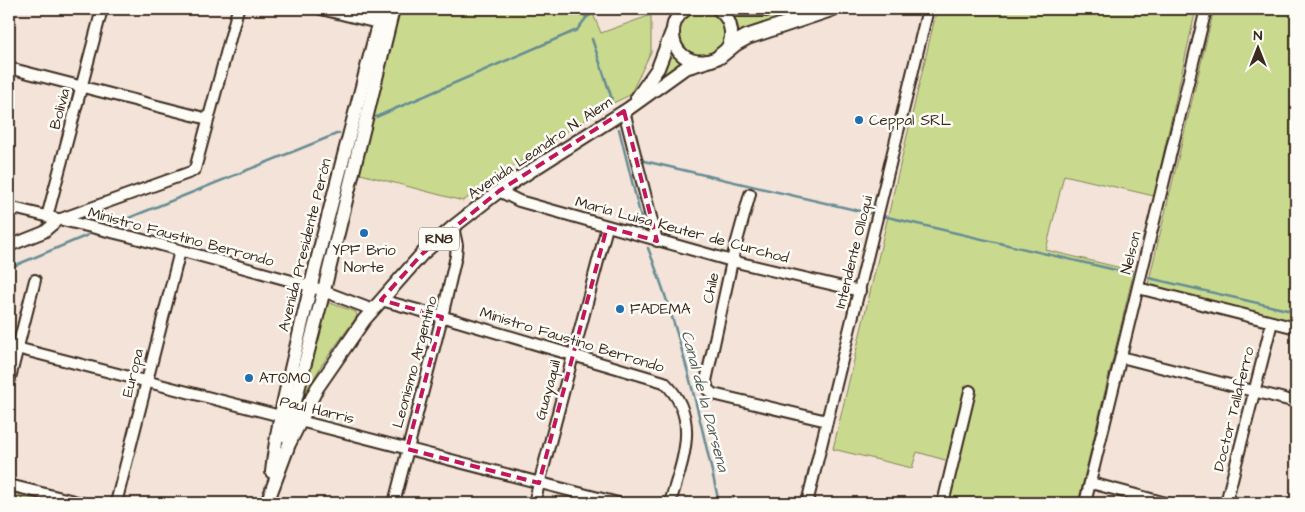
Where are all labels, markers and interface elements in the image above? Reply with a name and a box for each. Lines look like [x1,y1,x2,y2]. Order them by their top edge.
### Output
north arrow [1232,22,1282,72]
text: N [1254,26,1263,46]
street label: Bolivia [44,86,76,132]
street label: Avenida Leandro N. Alem [464,92,617,204]
place label: Ceppal SRL [869,110,952,131]
marker: Ceppal SRL [853,114,865,126]
street label: Avenida Presidente Perón [273,156,337,334]
street label: María Luisa Keuter de Curchod [573,191,791,269]
street label: Intendente Olloqui [830,193,878,311]
street label: Ministro Faustino Berrondo [86,202,277,272]
marker: YPF Brio Norte [358,227,370,239]
road number: RN8 [419,228,459,250]
street label: Nelson [1116,229,1147,277]
place label: YPF Brio Norte [332,240,396,278]
street label: Chile [698,271,724,305]
street label: Leonismo Argentino [387,293,444,431]
place label: FADEMA [630,299,691,320]
street label: Ministro Faustino Berrondo [477,302,667,378]
marker: FADEMA [614,303,626,315]
water label: Canal de la Darsena [676,328,735,475]
street label: Doctor Tallaferro [1208,344,1260,474]
street label: Europa [117,346,149,399]
street label: Guayaquil [530,358,567,423]
place label: ATOMO [259,368,310,389]
marker: ATOMO [243,372,255,384]
street label: Paul Harris [277,391,357,430]

